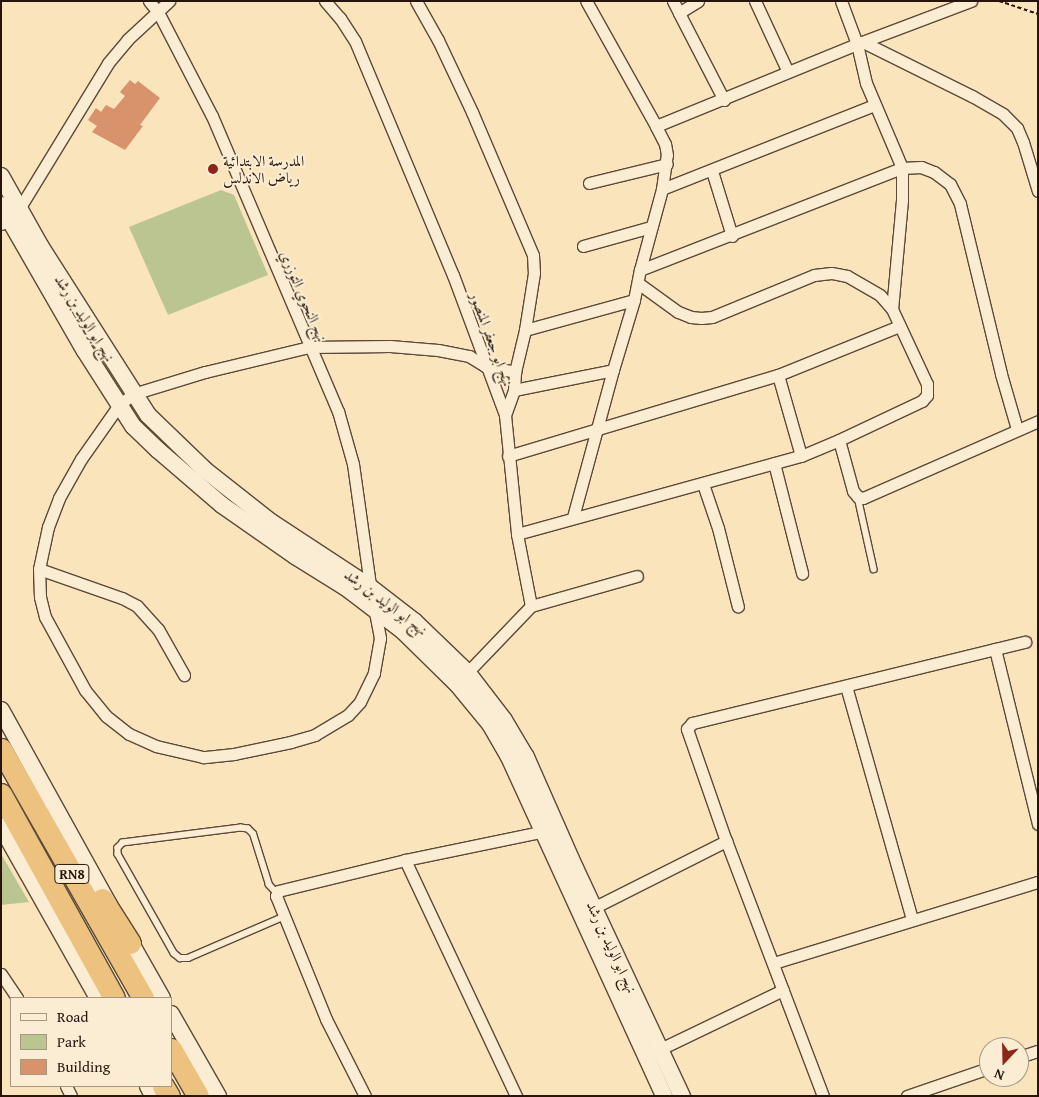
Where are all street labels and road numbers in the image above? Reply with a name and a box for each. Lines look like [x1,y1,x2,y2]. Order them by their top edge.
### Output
street label: نهج النحوي التوزري [277,248,331,344]
street label: نهج ابو الوليد بن رشد [51,271,119,365]
street label: نهج ابو جعفر المنصور [467,289,517,389]
street label: نهج ابو الوليد بن رشد [341,565,431,639]
road number: RN8 [53,862,91,886]
street label: نهج ابو الوليد بن رشد [583,898,641,996]

